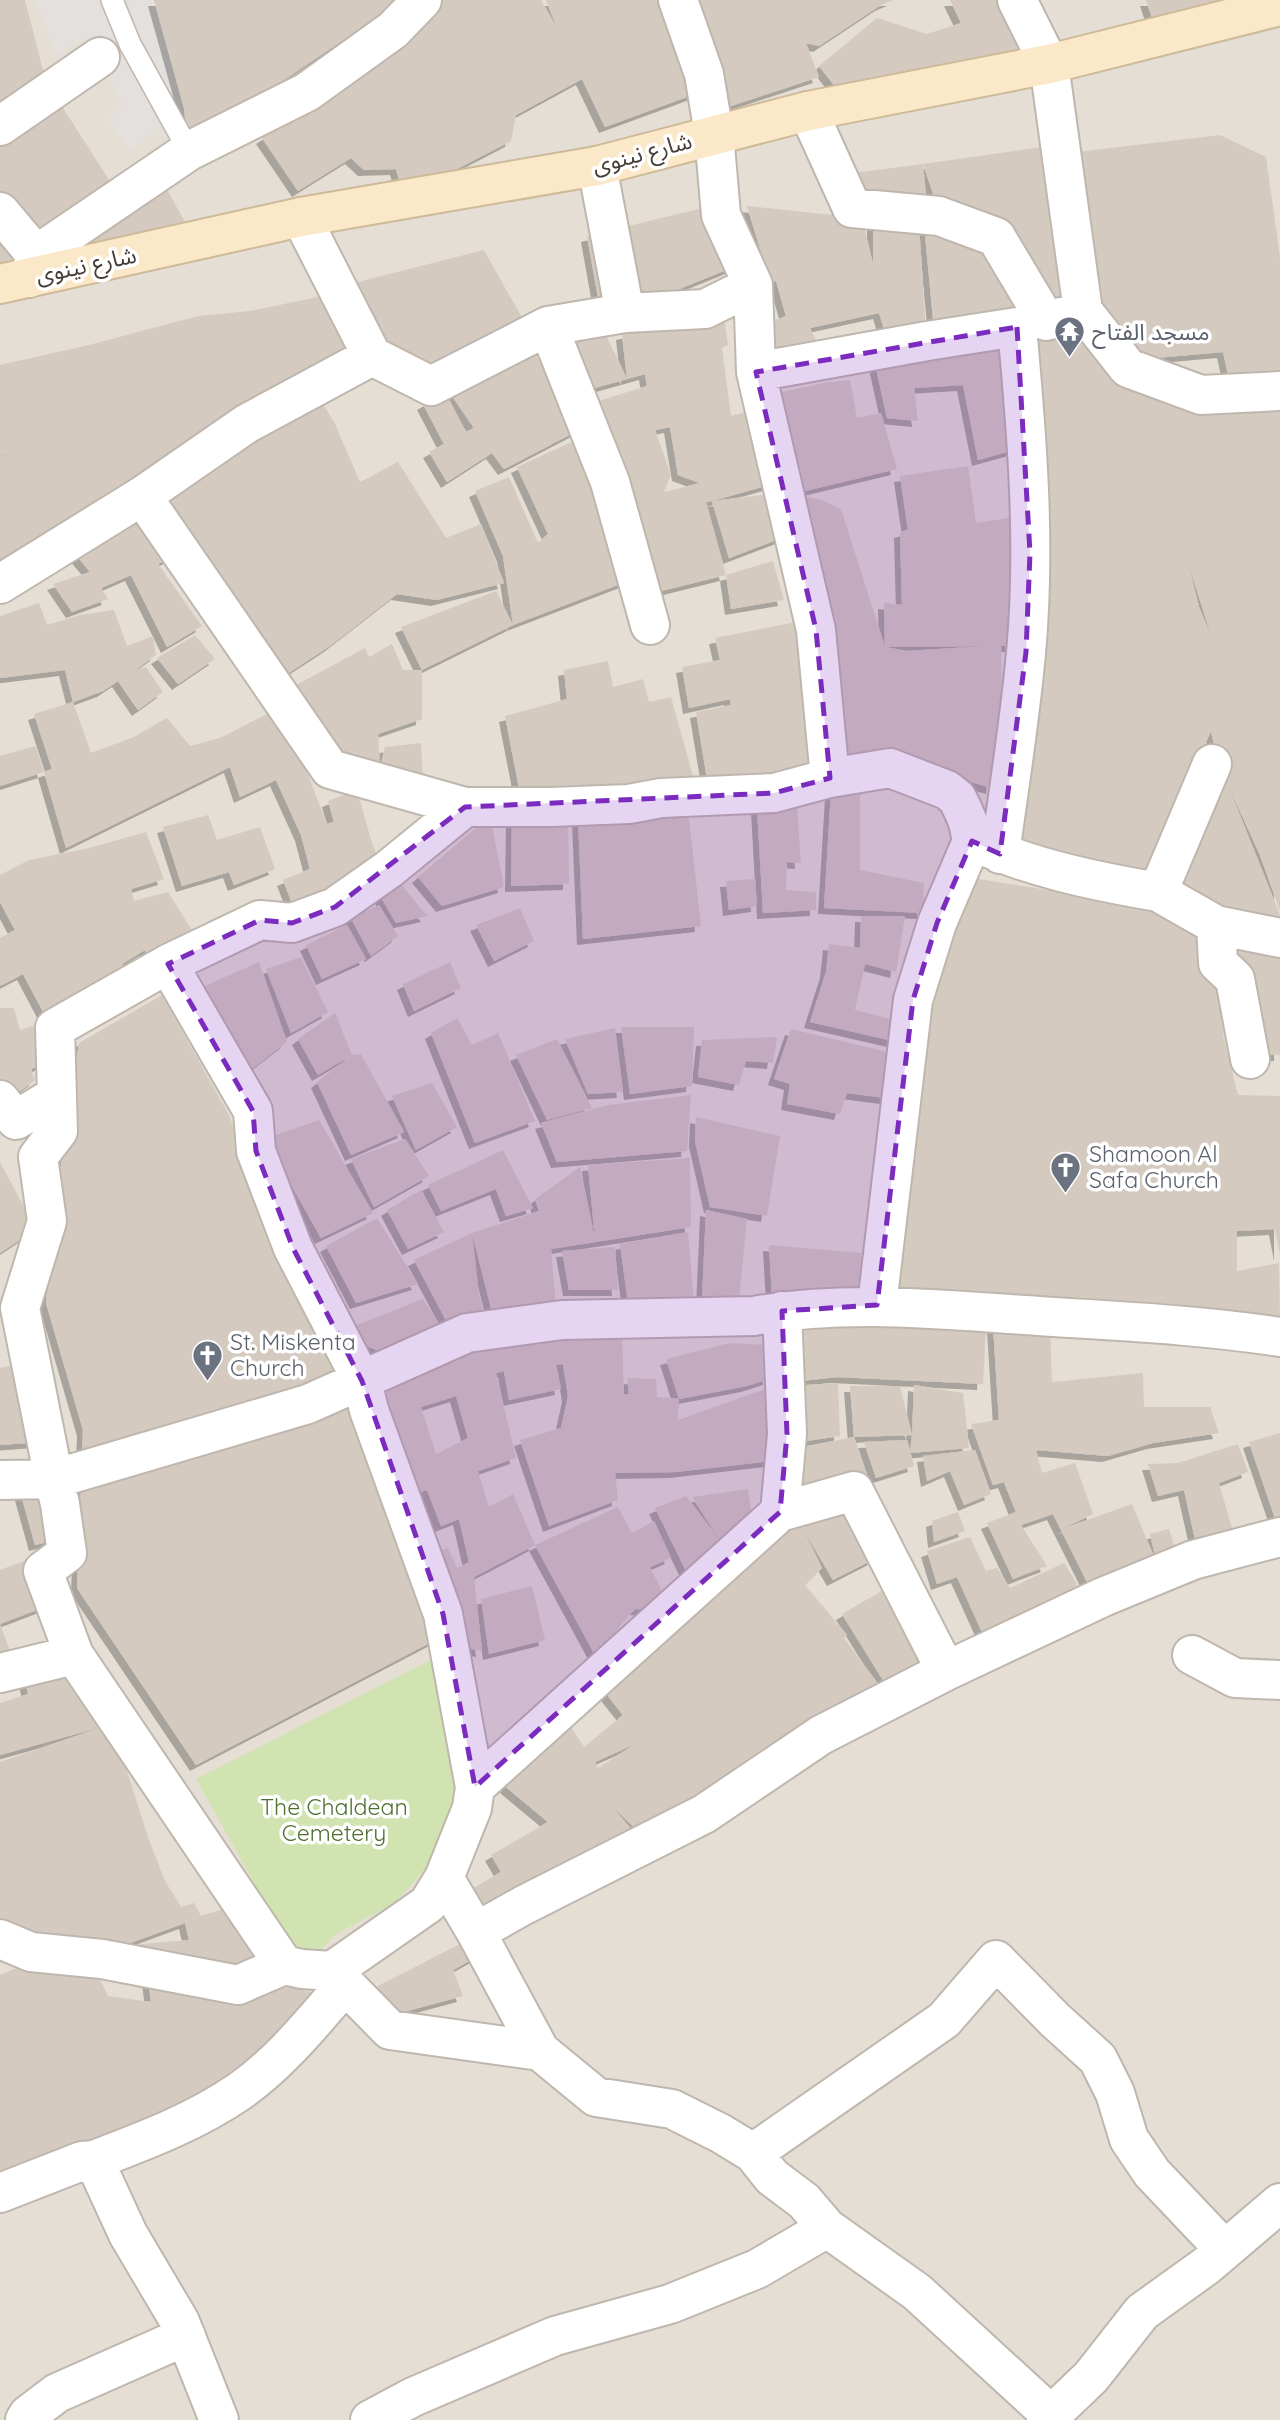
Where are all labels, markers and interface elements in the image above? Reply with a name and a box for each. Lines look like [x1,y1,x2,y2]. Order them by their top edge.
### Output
street label: شارع نينوى [589,125,696,183]
street label: شارع نينوى [33,240,139,292]
temple icon: مسجد الفتاح [1052,315,1086,359]
place label: مسجد الفتاح [1092,317,1210,349]
place label: Shamoon Al Safa Church [1089,1139,1219,1194]
church icon: Shamoon Al Safa Church [1049,1150,1083,1194]
place label: St. Miskenta Church [230,1327,356,1382]
church icon: St. Miskenta Church [190,1338,224,1382]
park label: The Chaldean Cemetery [260,1792,408,1847]

